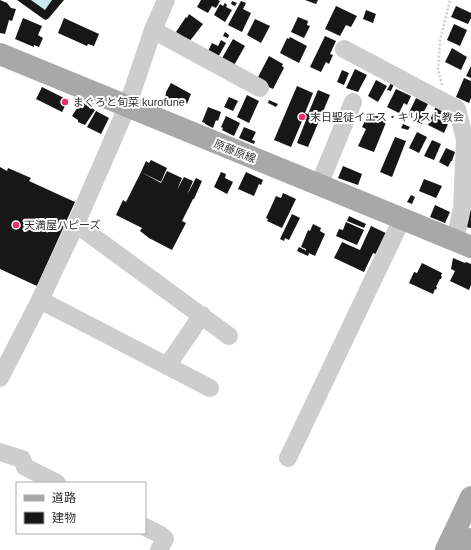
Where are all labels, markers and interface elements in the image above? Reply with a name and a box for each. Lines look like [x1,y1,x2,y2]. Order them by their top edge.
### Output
place label: まぐろと旬菜 kurofune [73,96,185,108]
marker: まぐろと旬菜 kurofune [60,97,70,107]
place label: 末日聖徒イエス・キリスト教会 [310,111,464,123]
marker: 末日聖徒イエス・キリスト教会 [297,112,307,122]
street label: 原藤原線 [212,137,258,165]
place label: 天満屋ハピーズ [24,219,100,231]
marker: 天満屋ハピーズ [11,220,21,230]
legend [16,482,146,534]
text: 道路 [52,491,76,505]
text: 建物 [52,511,76,525]

